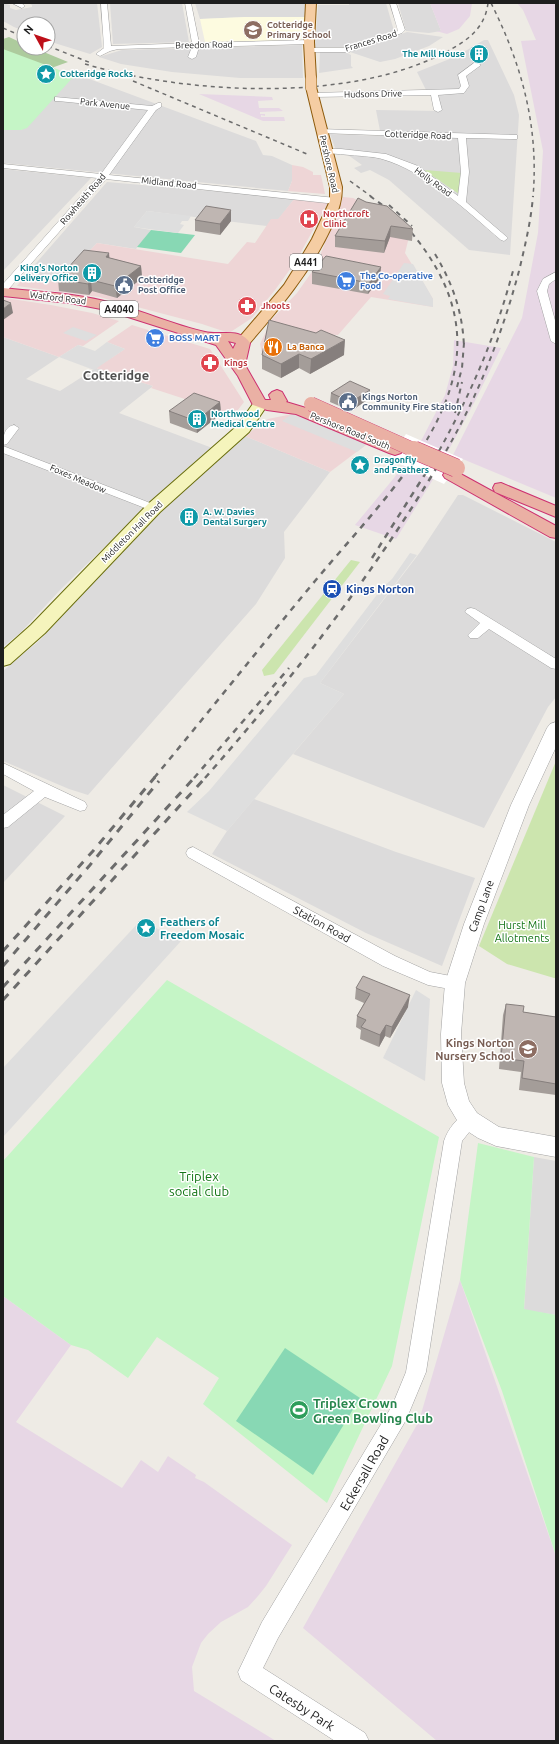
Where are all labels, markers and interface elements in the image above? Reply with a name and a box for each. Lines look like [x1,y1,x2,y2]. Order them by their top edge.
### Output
north arrow [16,16,56,56]
school or university icon: Cotteridge Primary School [242,19,264,41]
place label: Cotteridge Primary School [267,20,331,40]
text: N [21,23,36,37]
street label: Frances Road [344,28,398,54]
street label: Breedon Road [175,39,233,51]
building icon: The Mill House [468,43,490,65]
place label: The Mill House [402,49,465,59]
place icon: Cotteridge Rocks [35,63,57,85]
place label: Cotteridge Rocks [60,69,133,79]
street label: Hudsons Drive [344,88,402,100]
street label: Park Avenue [79,96,131,112]
street label: Cotteridge Road [385,129,451,141]
street label: Pershore Road [317,134,341,194]
street label: Holly Road [413,165,453,199]
street label: Rowheath Road [58,172,108,226]
street label: Midland Road [141,175,197,191]
hospital icon: Northcroft Clinic [298,208,320,230]
place label: Northcroft Clinic [323,209,369,229]
road number: A441 [290,254,322,270]
building icon: King's Norton Delivery Office [81,262,103,284]
place label: King's Norton Delivery Office [14,263,78,283]
supermarket icon: The Co-operative Food [335,270,357,292]
place label: The Co-operative Food [360,271,433,291]
public building icon: Cotteridge Post Office [113,274,135,296]
place label: Cotteridge Post Office [138,275,186,295]
street label: Watford Road [29,290,87,306]
pharmacy icon: Jhoots [236,295,258,317]
road number: A4040 [100,301,138,317]
place label: Jhoots [261,301,290,311]
supermarket icon: BOSS MART [144,327,166,349]
place label: BOSS MART [169,333,221,343]
restaurant icon: La Banca [262,336,284,358]
place label: La Banca [287,342,324,352]
pharmacy icon: Kings [199,352,221,374]
place label: Kings [224,358,247,368]
district label: Cotteridge [83,368,149,382]
public building icon: Kings Norton Community Fire Station [337,391,359,413]
place label: Kings Norton Community Fire Station [362,392,462,412]
building icon: Northwood Medical Centre [186,408,208,430]
place label: Northwood Medical Centre [211,409,275,429]
street label: Pershore Road South [309,410,391,452]
place icon: Dragonfly and Feathers [349,454,371,476]
place label: Dragonfly and Feathers [374,455,429,475]
street label: Foxes Meadow [48,463,108,495]
street label: Middleton Hall Road [99,499,165,565]
building icon: A. W. Davies Dental Surgery [178,506,200,528]
place label: A. W. Davies Dental Surgery [203,507,267,527]
station icon: Kings Norton [321,578,343,600]
place label: Kings Norton [346,583,414,595]
street label: Camp Lane [466,878,496,934]
street label: Station Road [291,903,353,945]
place label: Feathers of Freedom Mosaic [160,916,245,941]
place icon: Feathers of Freedom Mosaic [135,917,157,939]
park label: Hurst Mill Allotments [495,919,550,944]
place label: Kings Norton Nursery School [435,1037,515,1062]
school or university icon: Kings Norton Nursery School [517,1038,539,1060]
park label: Triplex social club [169,1169,229,1198]
place label: Triplex Crown Green Bowling Club [313,1396,433,1425]
sports icon: Triplex Crown Green Bowling Club [288,1399,310,1421]
street label: Eckersall Road [337,1433,391,1513]
street label: Catesby Park [267,1681,338,1734]

